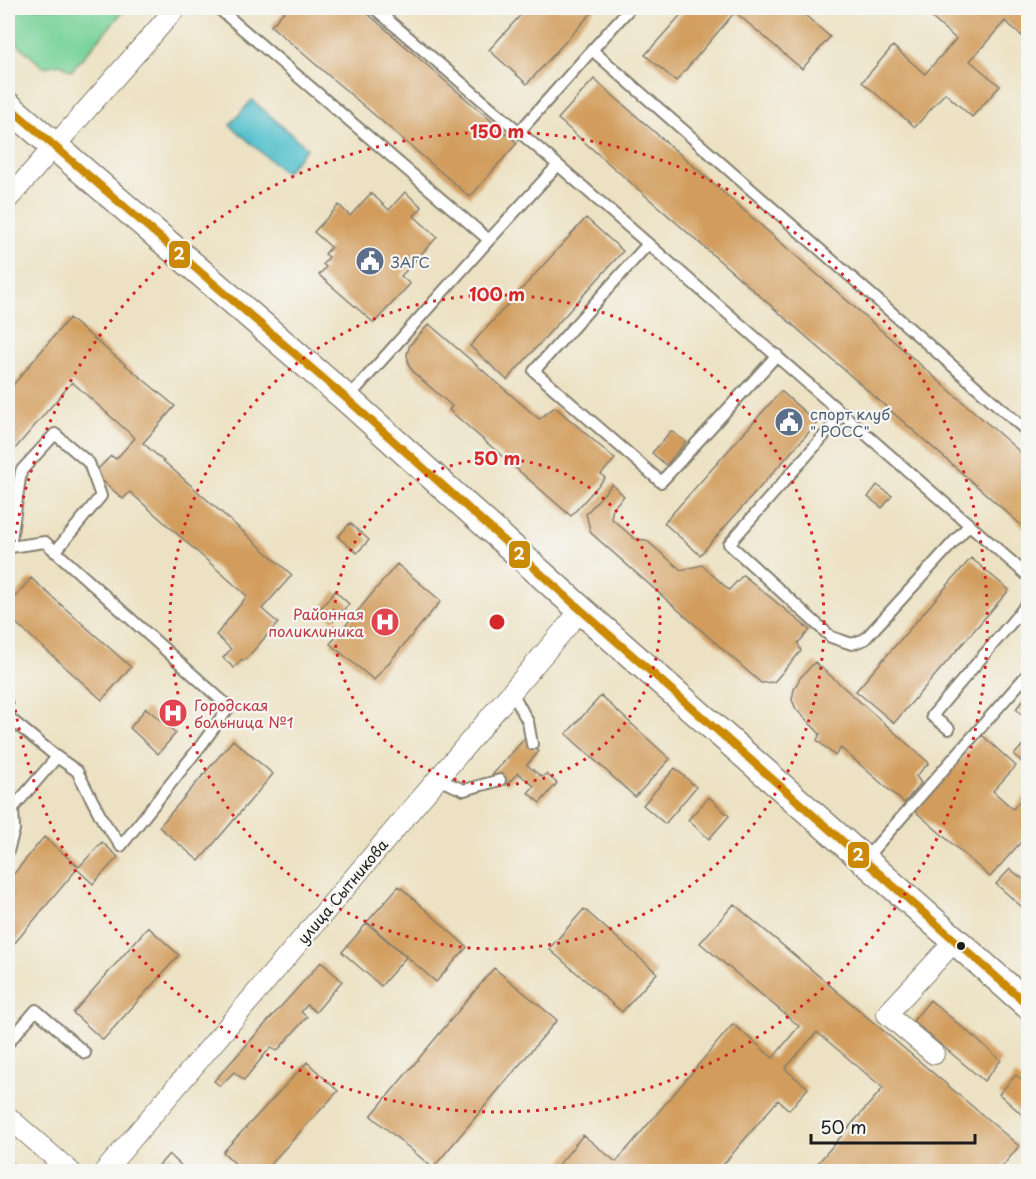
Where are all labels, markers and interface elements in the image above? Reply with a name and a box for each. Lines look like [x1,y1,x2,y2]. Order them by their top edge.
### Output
text: 150 m [470,117,524,144]
line badge: 2 [168,240,191,269]
text: 2 [173,241,185,265]
public building icon: ЗАГС [354,245,386,277]
place label: ЗАГС [390,250,430,273]
text: 100 m [469,280,525,307]
place label: спорт клуб " РОСС" [810,402,890,442]
public building icon: спорт клуб " РОСС" [773,406,805,438]
text: 50 m [474,444,520,471]
line badge: 2 [508,540,531,569]
text: 2 [513,541,525,565]
place label: Районная поликлиника [268,602,365,642]
hospital icon: Районная поликлиника [369,606,401,638]
centre of rings [487,612,507,632]
place label: Городская больница №1 [194,693,294,733]
hospital icon: Городская больница №1 [157,697,189,729]
street label: улица Сытникова [291,833,393,949]
line badge: 2 [847,841,870,869]
text: 2 [852,842,864,866]
unlabelled marker [955,940,967,952]
scale bar [811,1107,974,1145]
text: 50 m [820,1113,867,1140]

